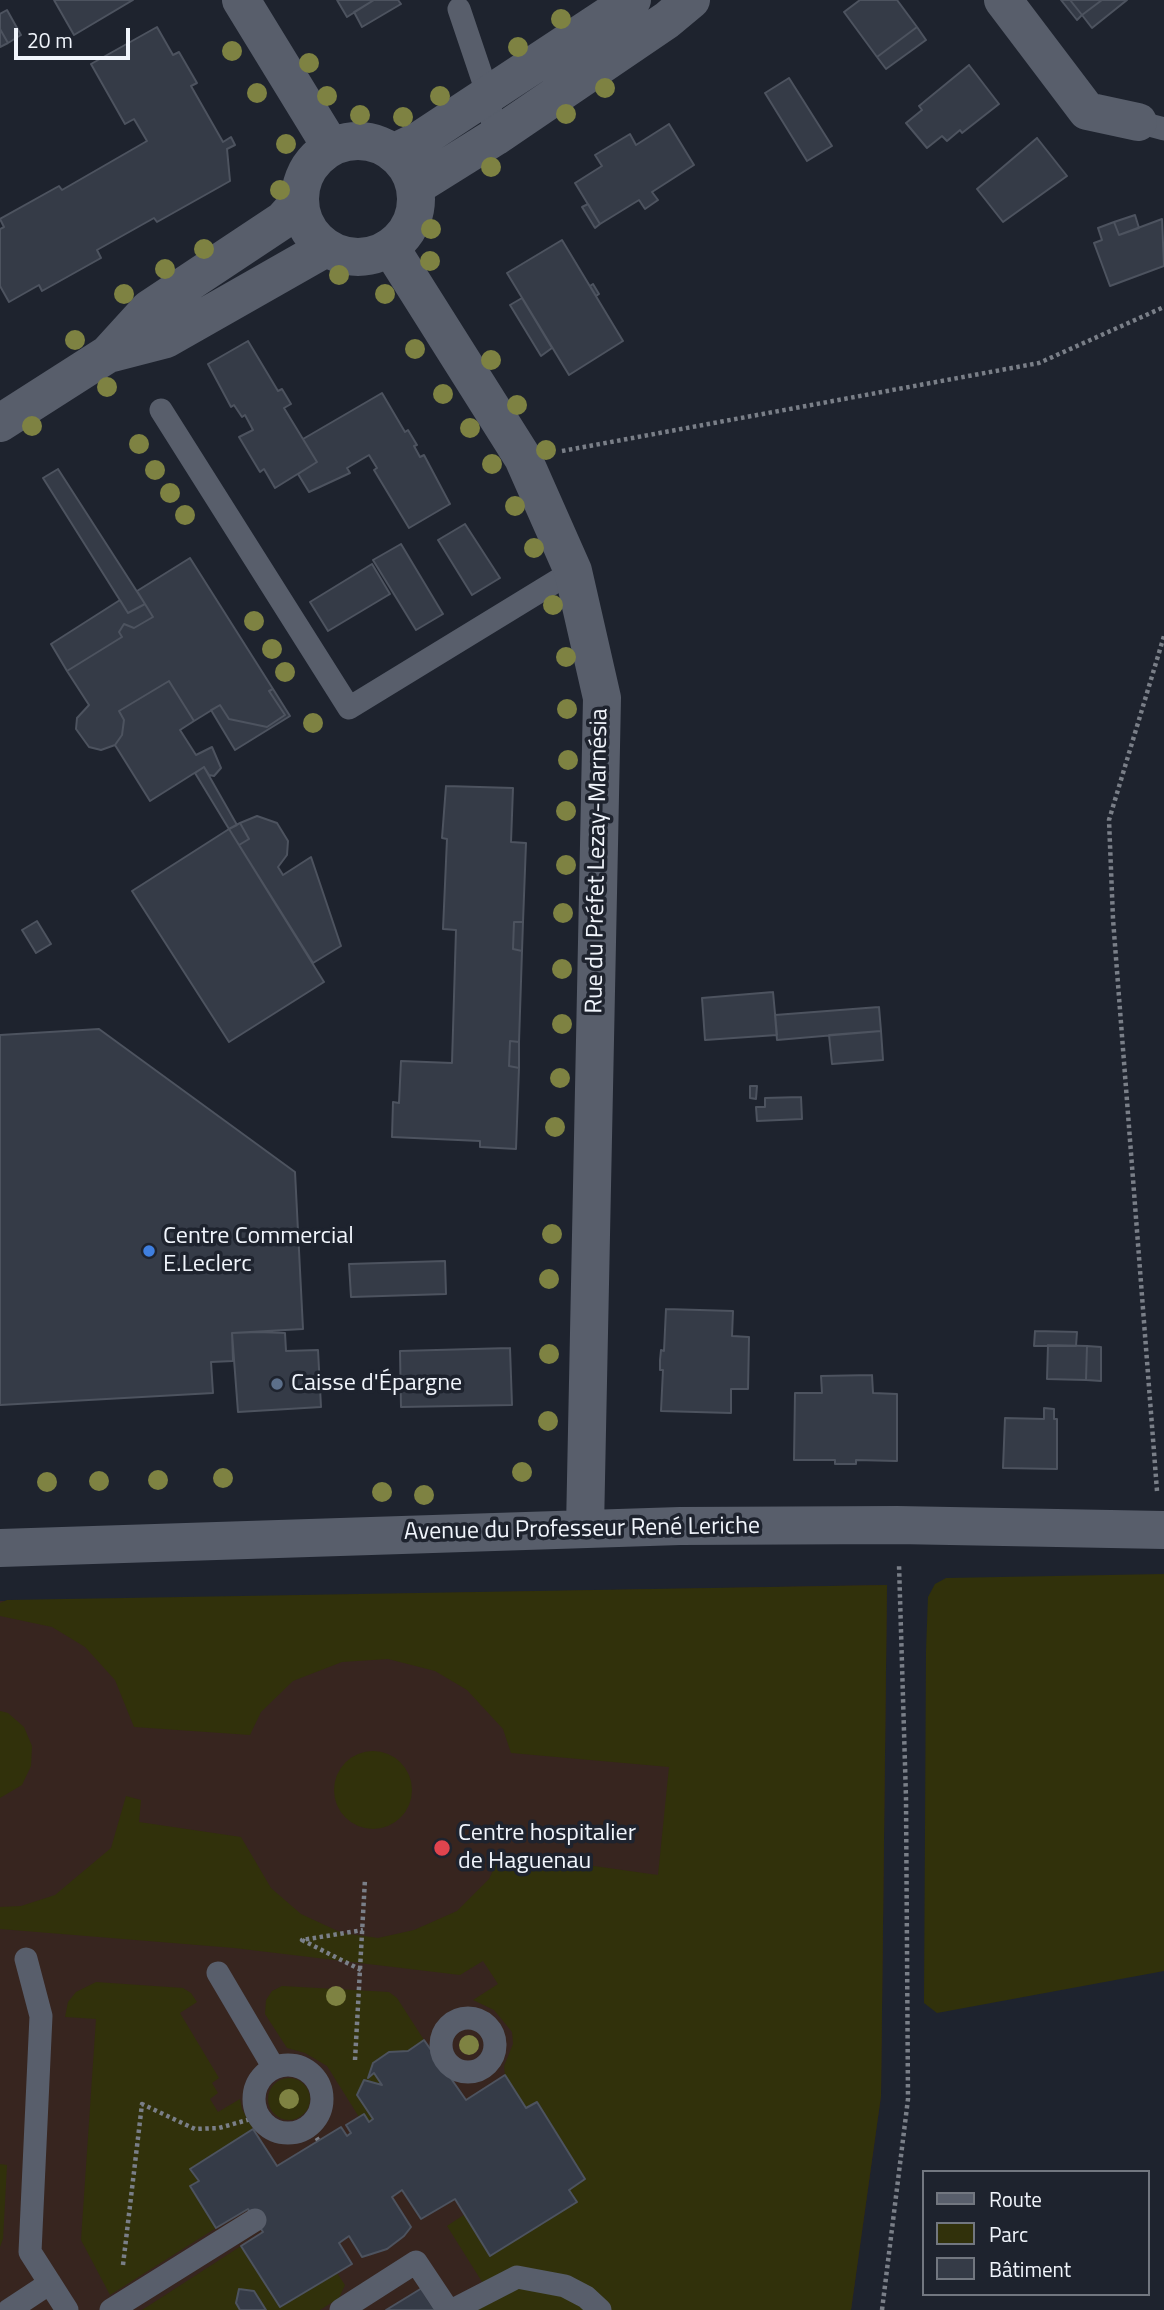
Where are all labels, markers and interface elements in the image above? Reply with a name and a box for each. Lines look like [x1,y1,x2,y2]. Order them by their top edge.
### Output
scale bar [18,14,133,58]
text: 20 m [27,24,73,56]
street label: Rue du Préfet Lezay-Marnésia [581,708,615,1014]
place label: Centre Commercial E.Leclerc [163,1223,354,1279]
marker: Centre Commercial E.Leclerc [141,1243,157,1259]
place label: Caisse d'Épargne [291,1370,462,1398]
marker: Caisse d'Épargne [269,1376,285,1392]
street label: Avenue du Professeur René Leriche [404,1512,760,1548]
place label: Centre hospitalier de Haguenau [458,1820,636,1876]
marker: Centre hospitalier de Haguenau [432,1838,452,1858]
legend [922,2170,1150,2296]
text: Route [989,2183,1042,2215]
text: Parc [989,2218,1028,2250]
text: Bâtiment [989,2253,1071,2285]

